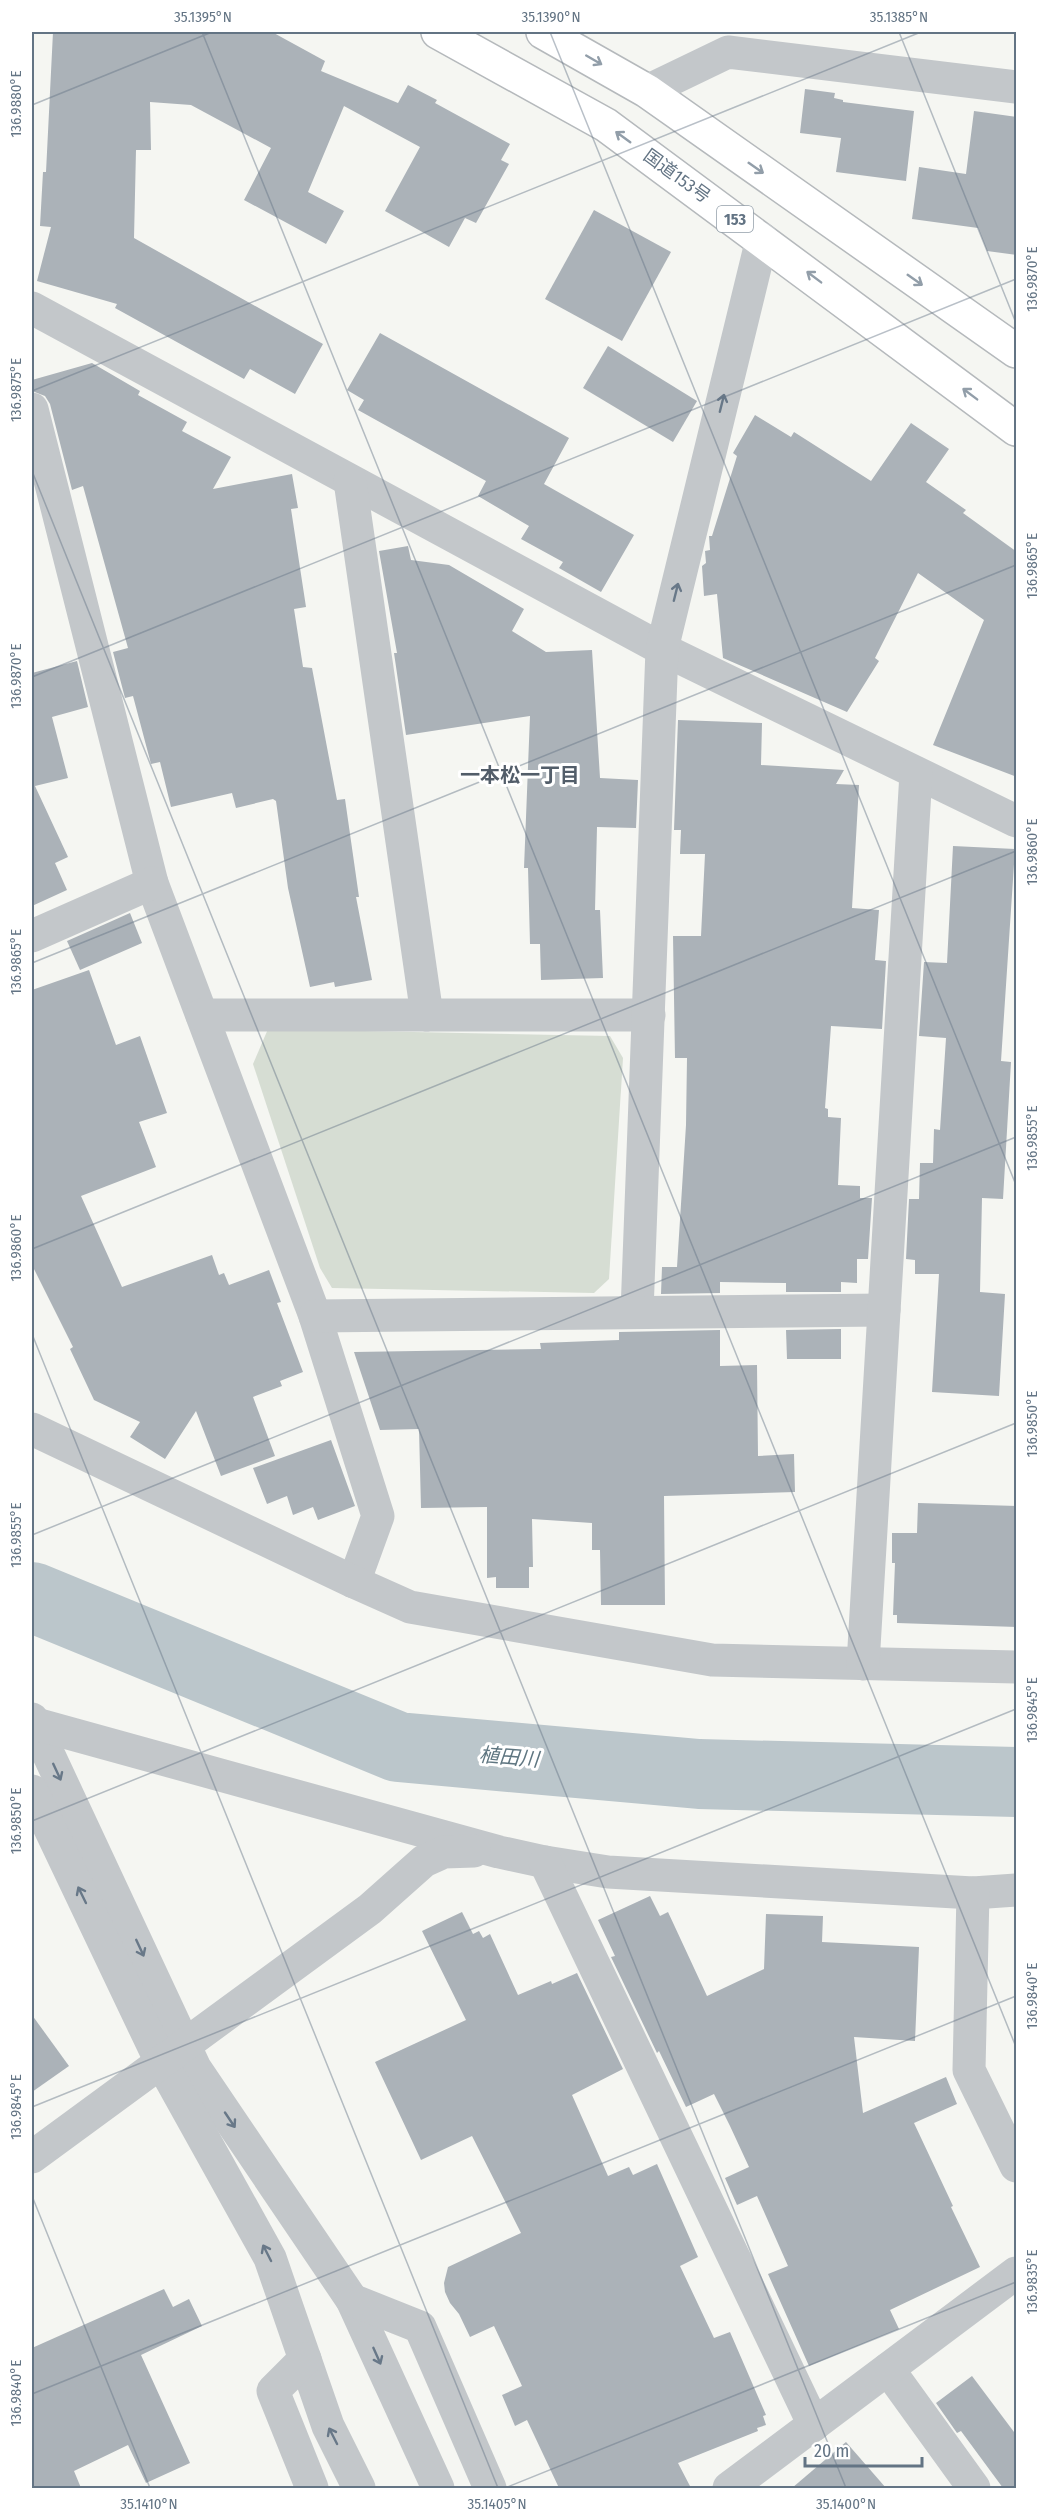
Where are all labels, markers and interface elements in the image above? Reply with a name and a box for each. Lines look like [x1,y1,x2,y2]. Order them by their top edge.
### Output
text: 35.1395°N [174,8,232,26]
text: 35.1390°N [521,8,581,26]
text: 35.1385°N [870,8,928,26]
one-way arrow [585,55,602,67]
text: 136.9880°E [7,70,25,138]
one-way arrow [615,131,631,143]
street label: 国道153号 [639,144,715,208]
one-way arrow [747,162,764,174]
road number: 153 [717,206,753,232]
text: 136.9870°E [1023,246,1041,312]
one-way arrow [806,271,822,284]
one-way arrow [907,274,923,286]
text: 136.9875°E [7,358,25,422]
one-way arrow [962,388,978,400]
one-way arrow [717,394,729,413]
text: 136.9865°E [1023,533,1041,599]
one-way arrow [670,583,682,602]
text: 136.9870°E [7,643,25,709]
district label: 一本松一丁目 [460,763,580,787]
text: 136.9860°E [1023,819,1041,885]
text: 136.9865°E [7,929,25,995]
text: 136.9855°E [1023,1105,1041,1171]
text: 136.9860°E [7,1215,25,1281]
text: 136.9850°E [1023,1391,1041,1457]
text: 136.9855°E [7,1502,25,1568]
text: 136.9845°E [1023,1677,1041,1743]
water label: 植田川 [478,1742,542,1772]
one-way arrow [51,1762,63,1780]
text: 136.9850°E [7,1788,25,1854]
one-way arrow [75,1887,87,1905]
one-way arrow [135,1939,146,1957]
text: 136.9840°E [1023,1963,1041,2029]
text: 136.9845°E [7,2074,25,2140]
one-way arrow [225,2111,237,2128]
one-way arrow [260,2244,272,2262]
text: 136.9835°E [1023,2249,1041,2315]
one-way arrow [372,2347,384,2365]
text: 136.9840°E [7,2360,25,2426]
one-way arrow [327,2428,338,2446]
scale bar [805,2430,922,2468]
text: 20 m [814,2440,849,2462]
text: 35.1410°N [120,2495,178,2513]
text: 35.1405°N [467,2495,527,2513]
text: 35.1400°N [816,2495,876,2513]

